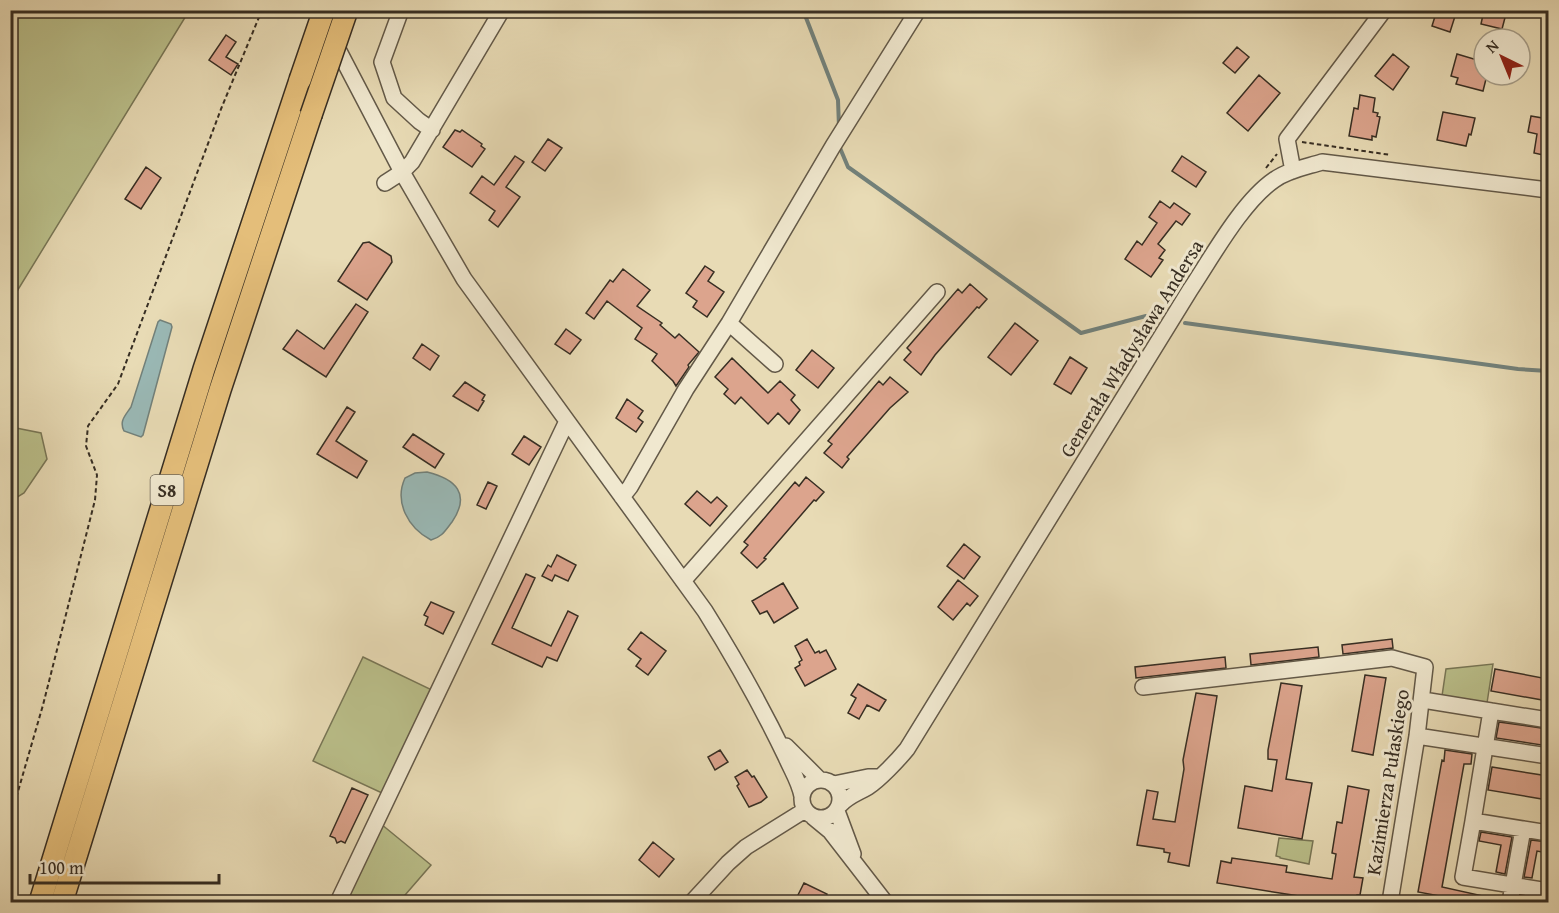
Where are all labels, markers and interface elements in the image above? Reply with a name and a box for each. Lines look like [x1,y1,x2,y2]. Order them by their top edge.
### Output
north arrow [1472,27,1532,87]
text: N [1480,33,1504,58]
street label: Generała Władysława Andersa [1052,233,1210,462]
road number: S8 [150,475,184,505]
street label: Kazimierza Pułaskiego [1358,687,1416,877]
scale bar [30,847,219,885]
text: 100 m [39,854,84,881]

